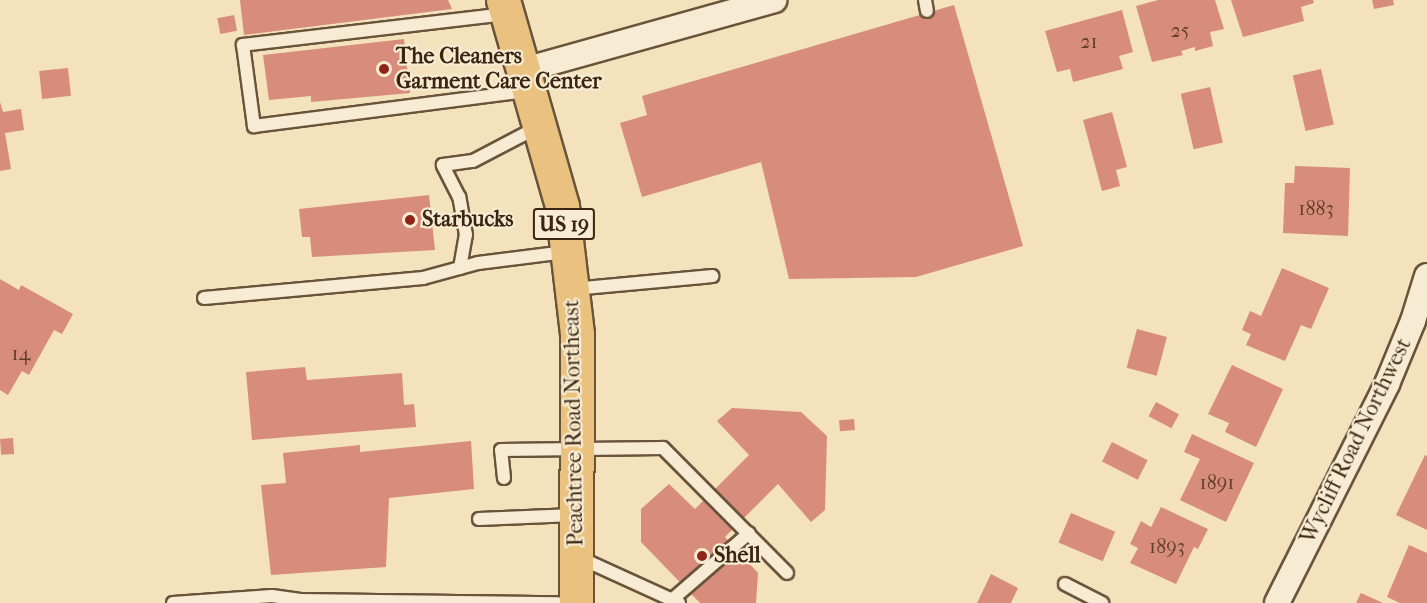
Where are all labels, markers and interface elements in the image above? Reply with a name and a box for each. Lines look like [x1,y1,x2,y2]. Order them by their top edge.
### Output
house number: 25 [1171,18,1189,42]
house number: 21 [1080,29,1098,53]
place label: The Cleaners Garment Care Center [396,43,602,94]
marker: The Cleaners Garment Care Center [377,62,391,76]
house number: 1883 [1298,196,1334,220]
road number: US 19 [532,206,596,242]
place label: Starbucks [422,207,513,233]
marker: Starbucks [403,213,417,227]
street label: Peachtree Road Northeast [559,299,589,547]
street label: Wycliff Road Northwest [1295,334,1417,548]
house number: 14 [12,341,30,365]
house number: 1891 [1200,470,1234,494]
house number: 1893 [1149,534,1185,558]
place label: Shell [714,543,761,569]
marker: Shell [695,549,709,563]

